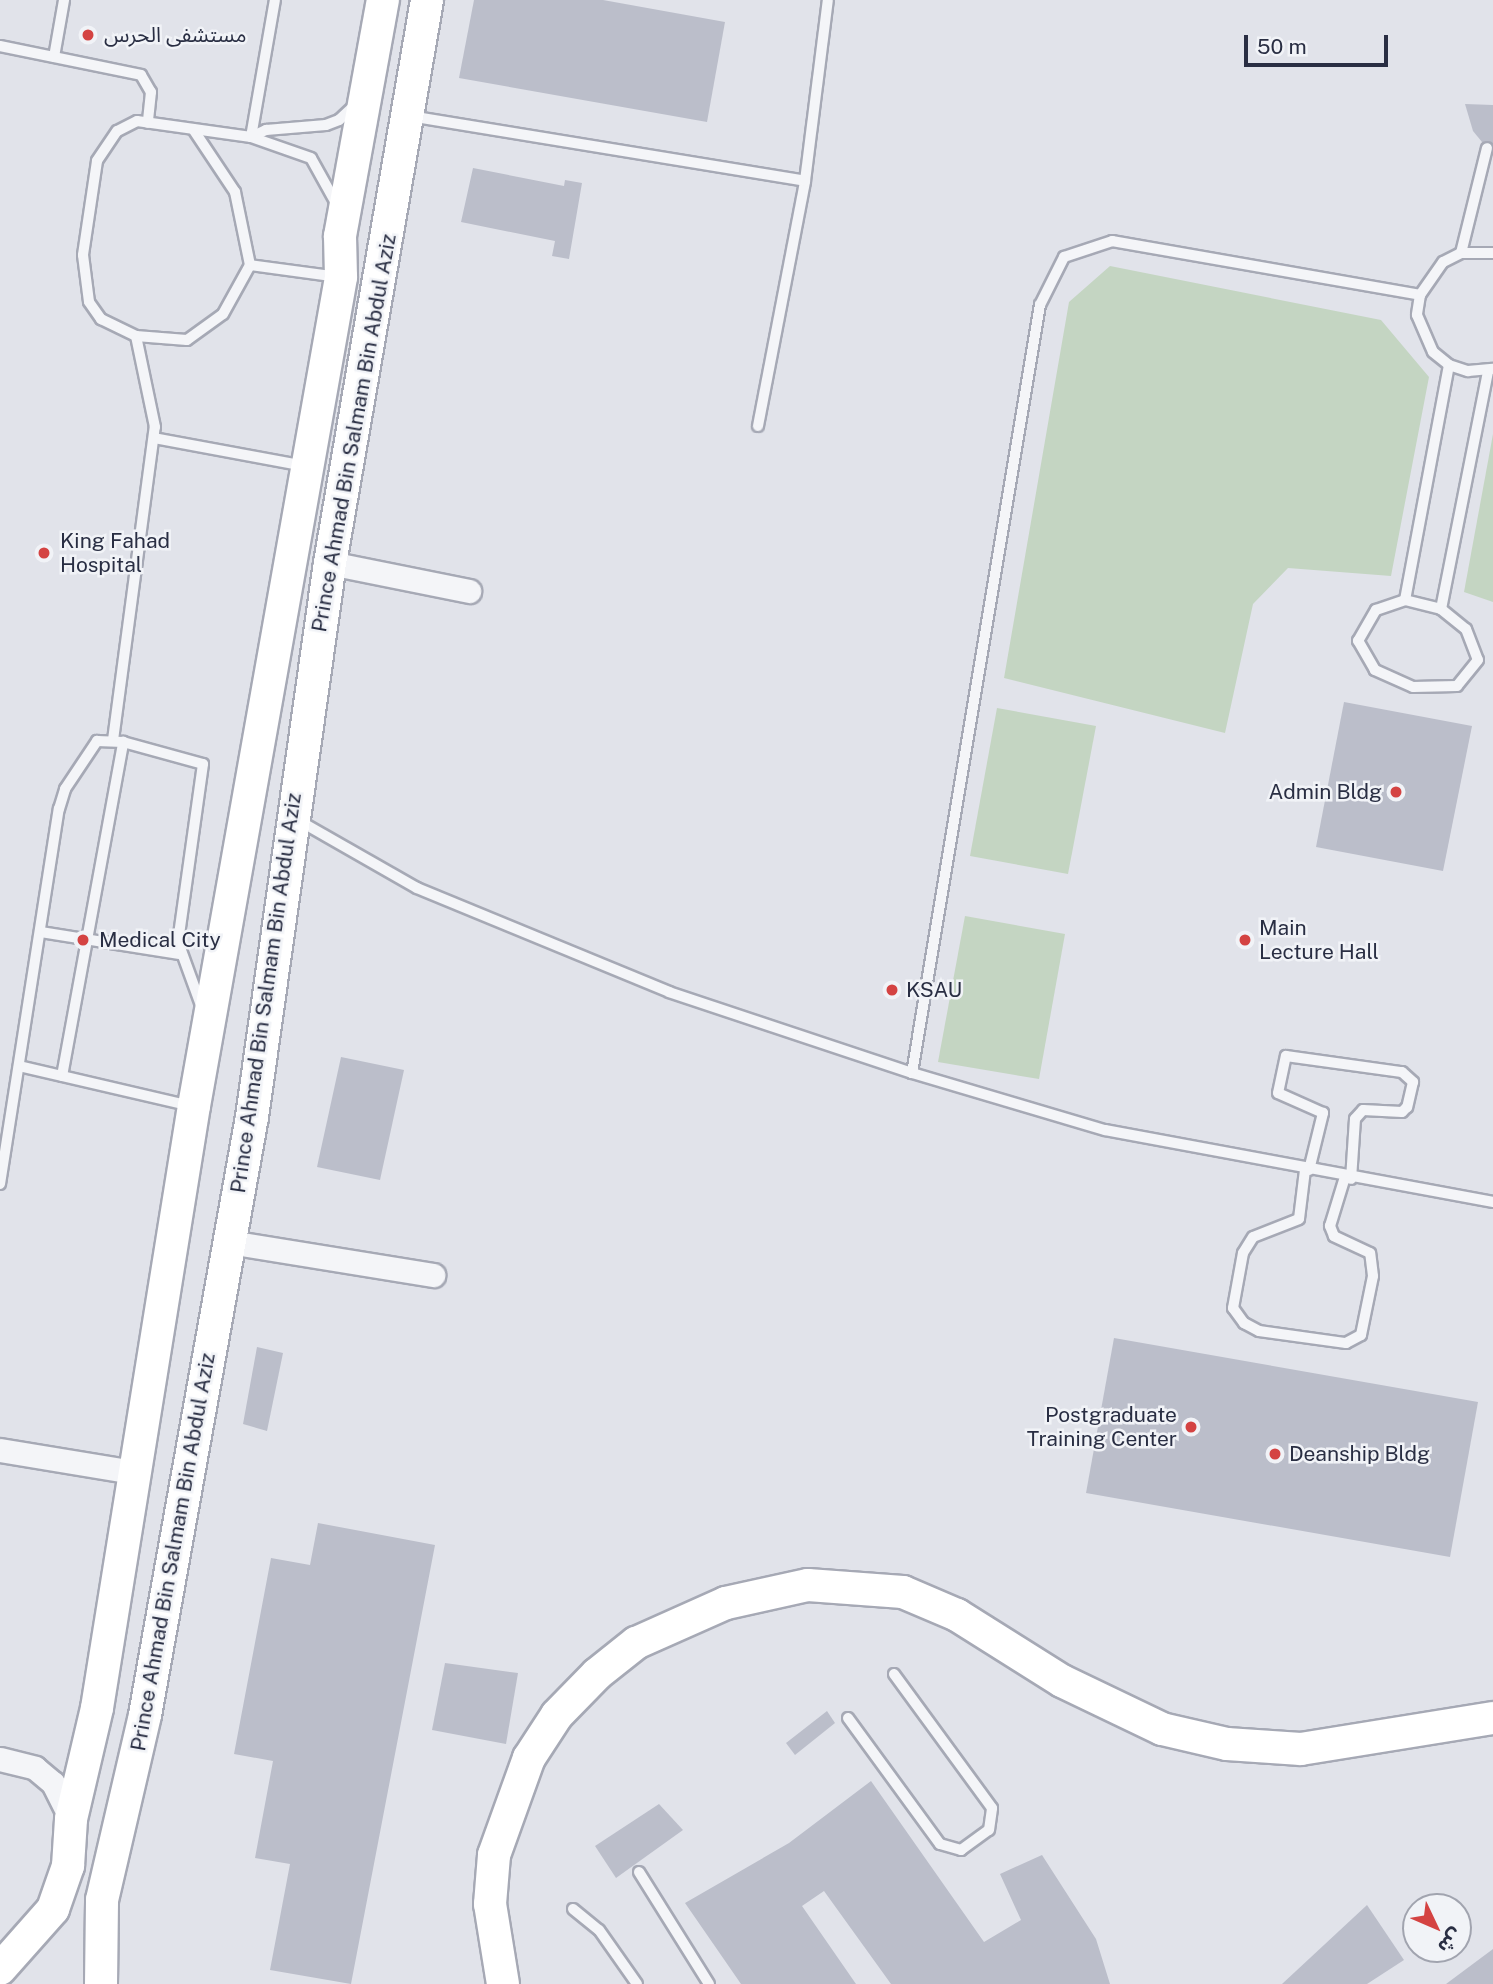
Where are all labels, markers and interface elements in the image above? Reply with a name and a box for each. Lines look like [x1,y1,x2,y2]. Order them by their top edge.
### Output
scale bar [1248,21,1392,65]
place label: مستشفى الحرس [104,22,246,48]
marker: مستشفى الحرس [78,25,98,45]
text: 50 m [1257,34,1307,59]
street label: Prince Ahmad Bin Salmam Bin Abdul Aziz [307,232,401,634]
place label: King Fahad Hospital [60,528,170,578]
marker: King Fahad Hospital [34,543,54,563]
place label: Admin Bldg [1269,779,1382,805]
marker: Admin Bldg [1388,784,1404,800]
street label: Prince Ahmad Bin Salmam Bin Abdul Aziz [225,791,307,1195]
place label: Main Lecture Hall [1259,915,1379,965]
place label: Medical City [99,927,221,953]
marker: Medical City [73,930,93,950]
marker: Main Lecture Hall [1237,932,1253,948]
place label: KSAU [906,977,962,1003]
marker: KSAU [884,982,900,998]
street label: Prince Ahmad Bin Salmam Bin Abdul Aziz [126,1351,220,1753]
place label: Postgraduate Training Center [1027,1402,1177,1452]
marker: Postgraduate Training Center [1183,1419,1199,1435]
place label: Deanship Bldg [1289,1441,1430,1467]
marker: Deanship Bldg [1267,1446,1283,1462]
north arrow [1402,1893,1472,1963]
text: ش [1434,1924,1468,1958]

